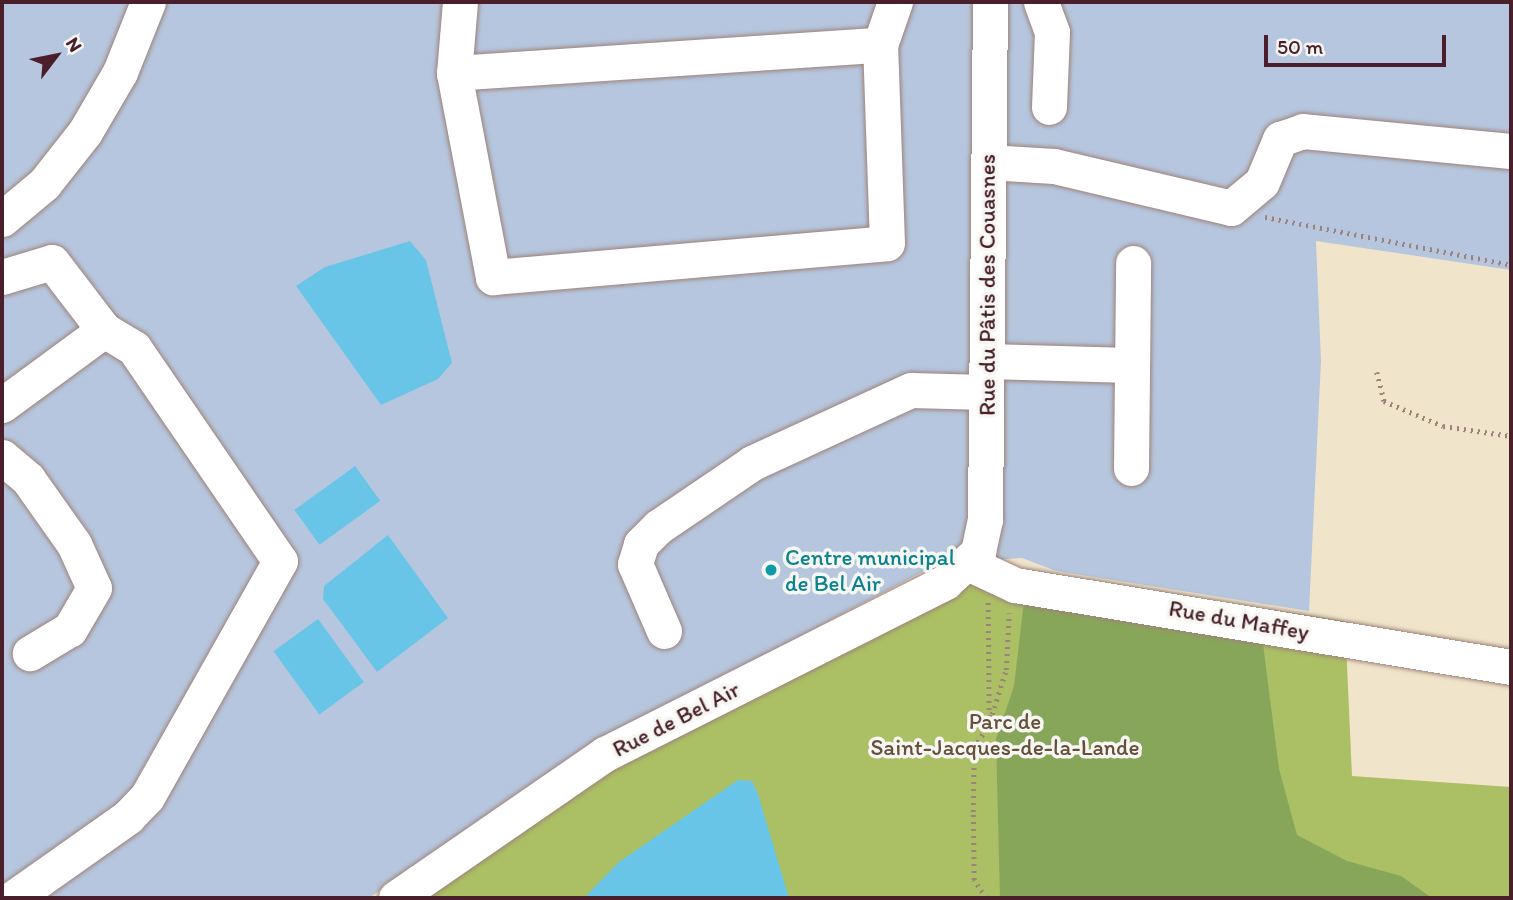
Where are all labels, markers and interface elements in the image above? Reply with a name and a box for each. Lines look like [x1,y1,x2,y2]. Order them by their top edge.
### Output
north arrow [21,21,91,91]
scale bar [1268,21,1450,65]
text: N [61,33,87,56]
text: 50 m [1277,34,1323,59]
street label: Rue du Pâtis des Couasnes [973,154,1001,416]
place label: Centre municipal de Bel Air [785,543,955,597]
marker: Centre municipal de Bel Air [763,562,779,578]
street label: Rue du Maffey [1167,594,1311,646]
street label: Rue de Bel Air [608,675,744,763]
park label: Parc de Saint-Jacques-de-la-Lande [870,707,1140,761]

